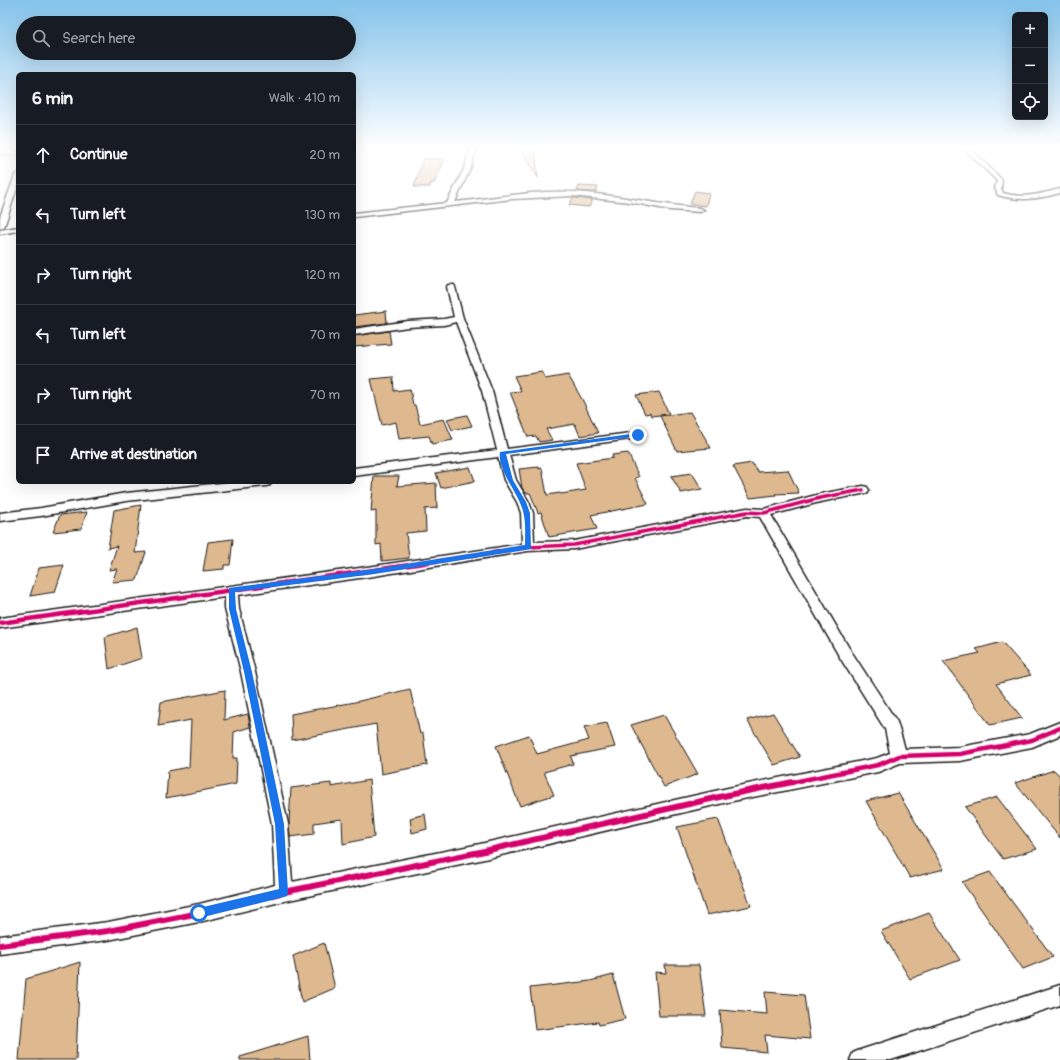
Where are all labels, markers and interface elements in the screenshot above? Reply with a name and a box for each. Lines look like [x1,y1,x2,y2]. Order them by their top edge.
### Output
map controls [1012,12,1048,120]
button: + [1012,12,1048,48]
search box [16,16,356,60]
icon: search [30,27,52,49]
text: Search here [62,29,135,48]
button: − [1012,48,1048,84]
button: locate [1012,84,1048,120]
text: 6 min [32,88,73,109]
text: Walk · 410 m [269,90,340,106]
icon: ahead [32,144,54,166]
text: Continue [70,145,128,164]
text: 20 m [309,147,340,163]
icon: left [32,204,54,226]
text: Turn left [70,205,126,224]
text: 130 m [304,207,340,223]
icon: right [32,264,54,286]
text: Turn right [70,265,131,284]
text: 120 m [304,267,340,283]
icon: left [32,324,54,346]
text: Turn left [70,325,126,344]
text: 70 m [310,327,340,343]
icon: right [32,384,54,406]
text: Turn right [70,385,131,404]
text: 70 m [310,387,340,403]
route end [629,426,647,444]
icon: arrive [32,444,54,466]
text: Arrive at destination [70,445,197,464]
route start [190,904,208,922]

